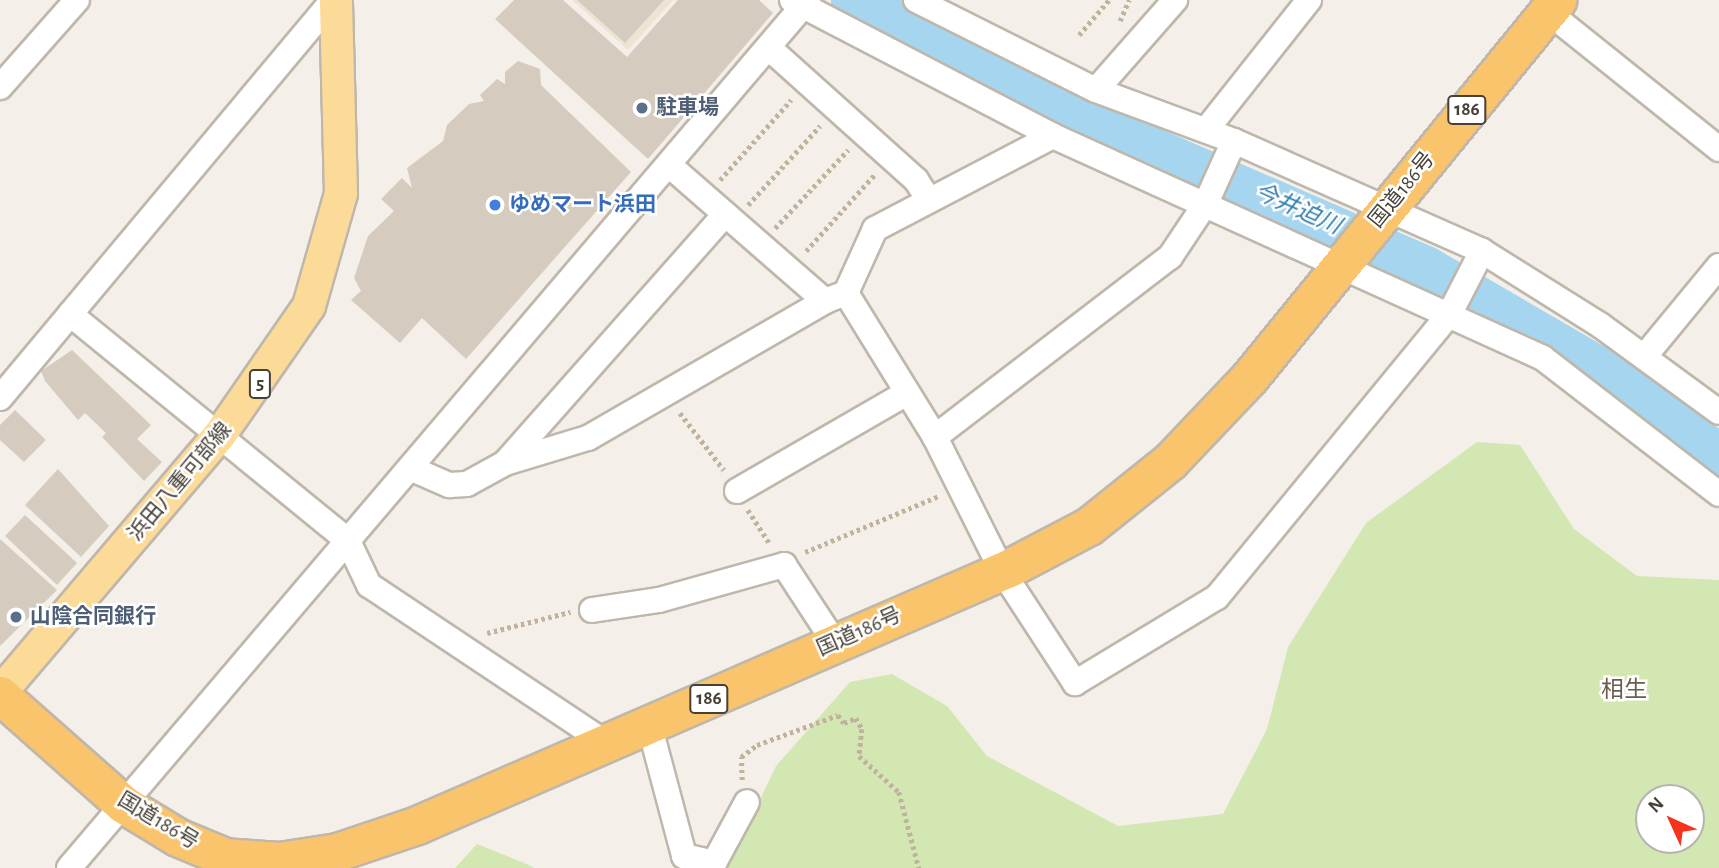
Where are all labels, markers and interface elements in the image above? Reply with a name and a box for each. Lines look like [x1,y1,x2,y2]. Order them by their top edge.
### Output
road number: 186 [1446,94,1488,125]
place label: 駐車場 [656,95,719,121]
marker: 駐車場 [634,100,650,116]
street label: 国道186号 [1364,147,1440,233]
water label: 今井迫川 [1249,179,1345,241]
place label: ゆめマート浜田 [509,192,656,218]
marker: ゆめマート浜田 [487,197,503,213]
road number: 5 [248,368,272,400]
street label: 浜田八重可部線 [123,418,237,546]
street label: 国道186号 [813,602,905,662]
place label: 山陰合同銀行 [30,604,156,630]
marker: 山陰合同銀行 [8,609,24,625]
district label: 相生 [1601,677,1647,705]
road number: 186 [688,684,730,714]
north arrow [1635,784,1705,854]
street label: 国道186号 [113,787,203,855]
text: N [1645,794,1668,817]

